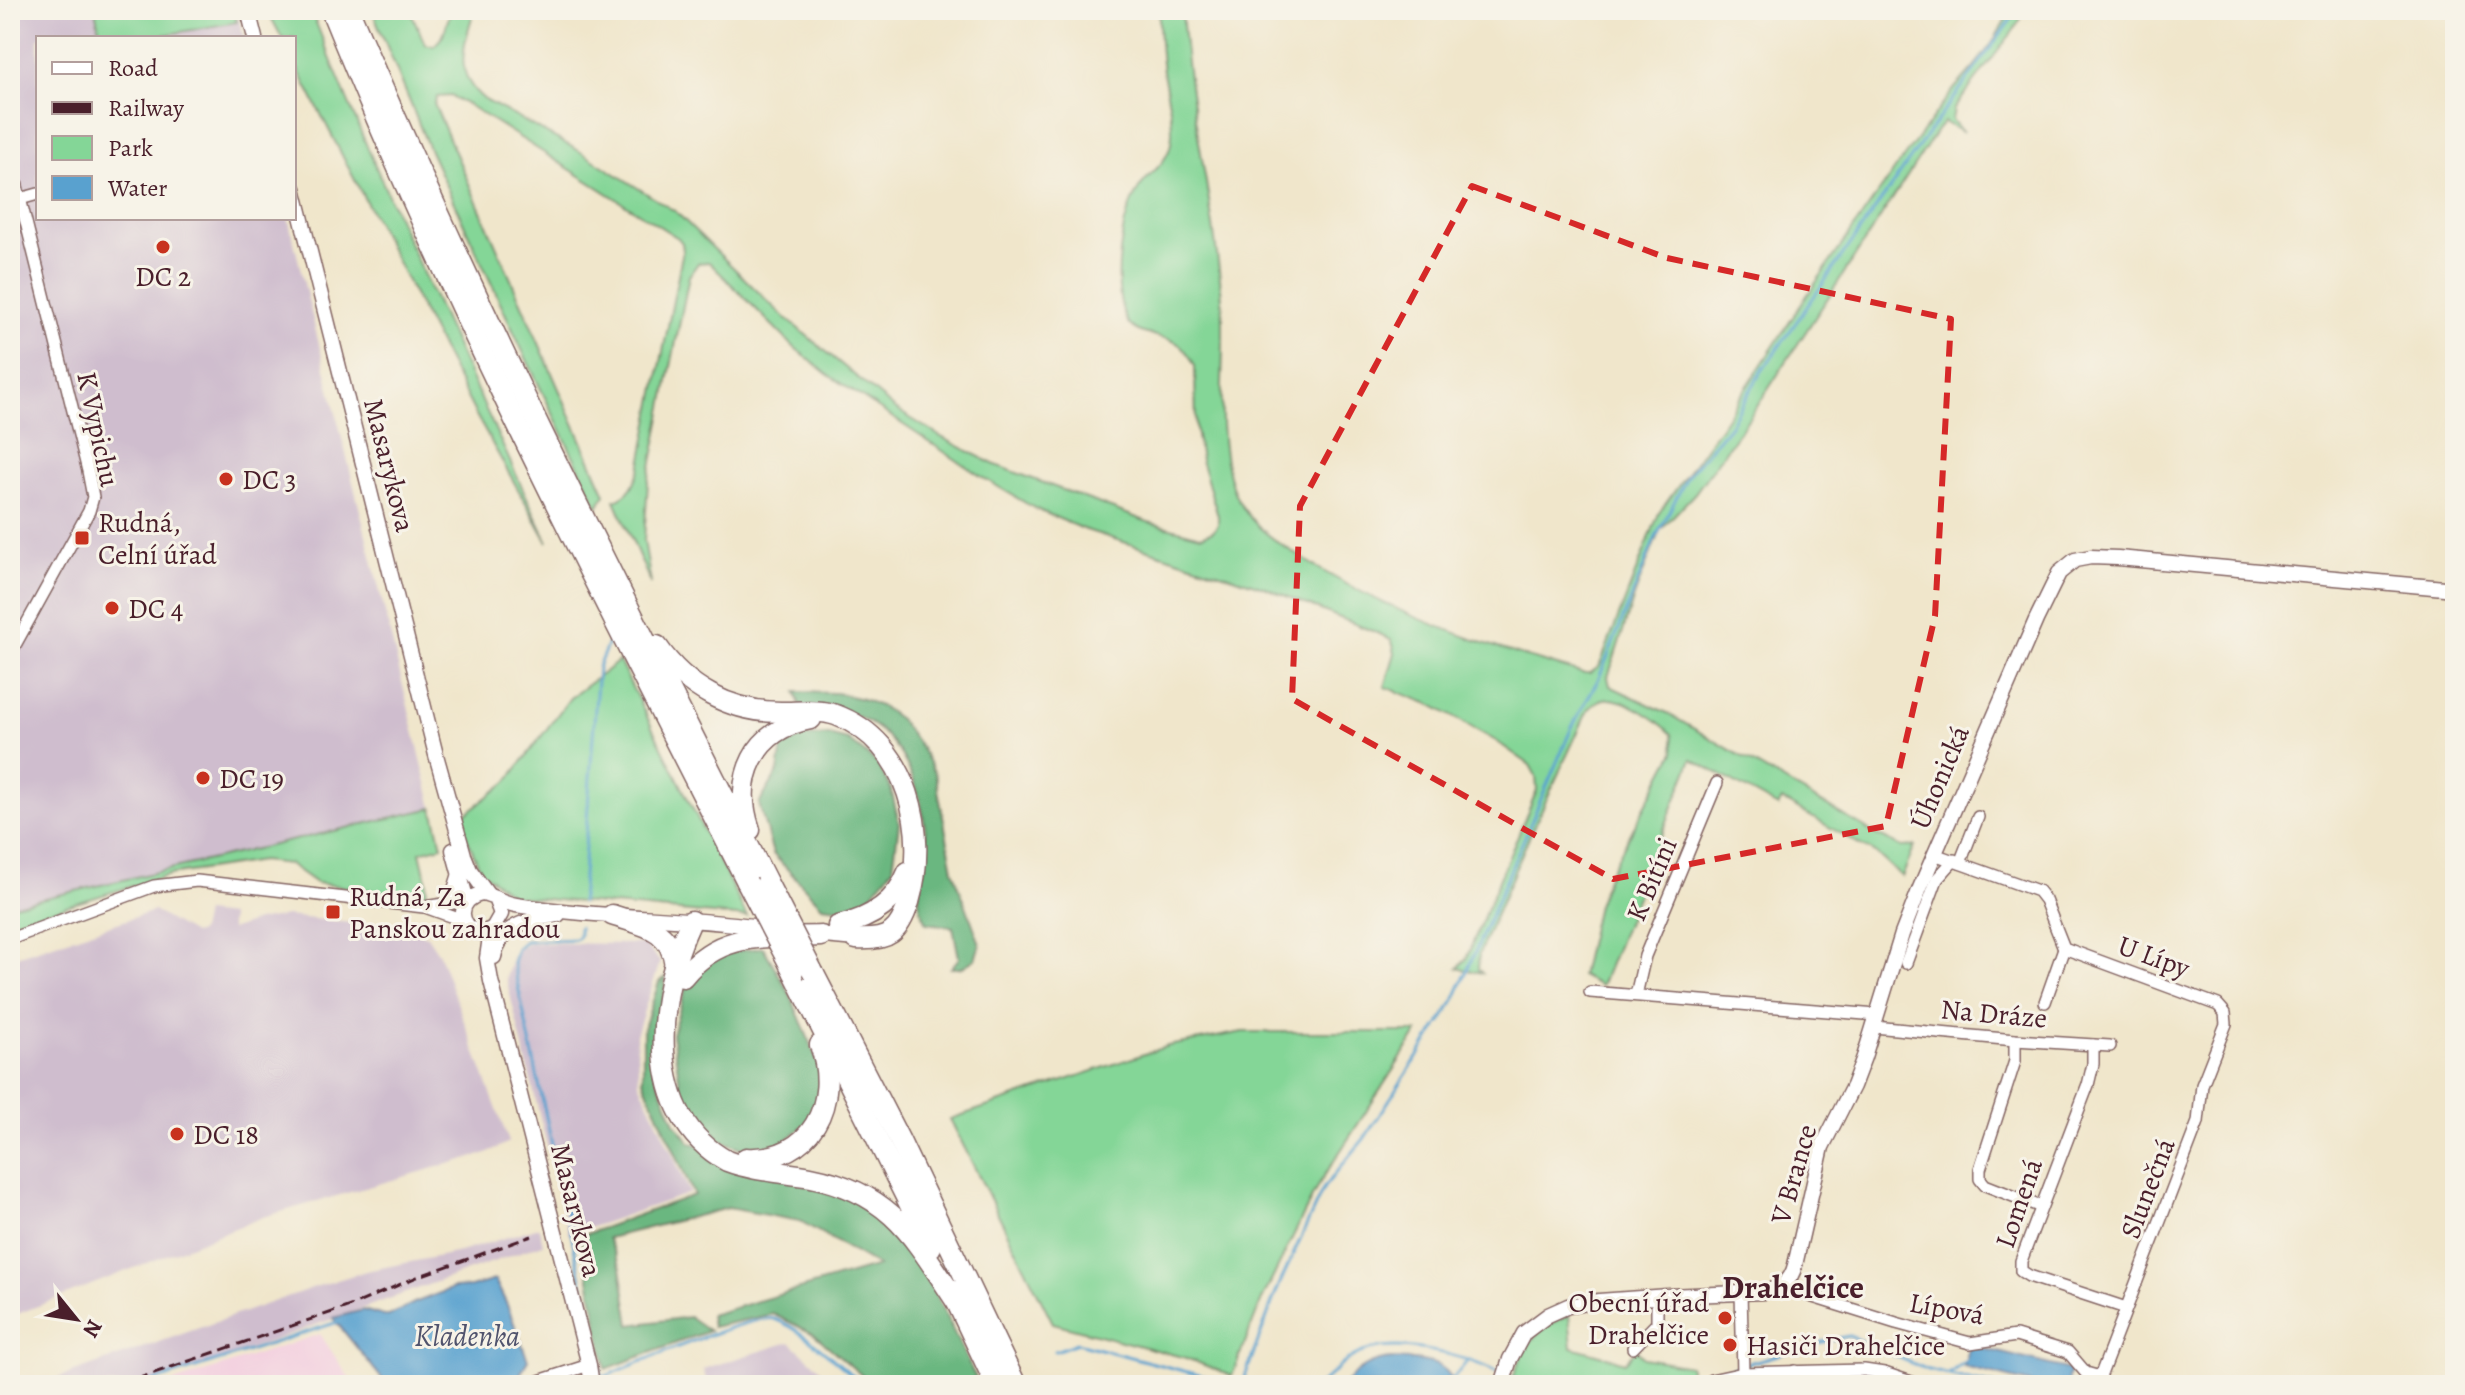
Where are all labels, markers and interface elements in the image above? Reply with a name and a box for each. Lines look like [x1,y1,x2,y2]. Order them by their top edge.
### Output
legend [36,36,296,220]
text: Road [108,52,158,84]
text: Railway [108,92,184,124]
text: Park [108,132,153,164]
text: Water [107,172,168,204]
marker: DC 2 [154,238,172,256]
place label: DC 2 [135,258,191,296]
street label: K Vypichu [67,368,129,491]
street label: Masarykova [354,394,424,536]
place label: DC 3 [242,461,296,499]
marker: DC 3 [217,470,235,488]
place label: Rudná, Celní úřad [98,504,218,574]
marker: Rudná, Celní úřad [73,529,91,547]
place label: DC 4 [128,590,183,628]
marker: DC 4 [103,599,121,617]
street label: Úhonická [1901,720,1979,835]
place label: DC 19 [219,760,284,798]
marker: DC 19 [194,769,212,787]
street label: K Bitíni [1617,832,1687,927]
place label: Rudná, Za Panskou zahradou [349,878,561,948]
marker: Rudná, Za Panskou zahradou [324,903,342,921]
street label: U Lípy [2113,927,2195,988]
street label: Na Dráze [1939,990,2049,1038]
place label: DC 18 [193,1116,259,1154]
street label: V Brance [1761,1120,1826,1229]
marker: DC 18 [168,1125,186,1143]
street label: Slunečná [2111,1133,2184,1244]
street label: Masarykova [541,1139,611,1281]
street label: Lomená [1986,1153,2052,1253]
district label: Drahelčice [1722,1265,1864,1309]
north arrow [36,1279,116,1359]
place label: Obecní úřad Drahelčice [1569,1284,1710,1354]
street label: Lípová [1906,1284,1987,1334]
marker: Obecní úřad Drahelčice [1716,1309,1734,1327]
text: N [75,1314,109,1343]
water label: Kladenka [414,1316,520,1356]
place label: Hasiči Drahelčice [1746,1327,1945,1365]
marker: Hasiči Drahelčice [1721,1336,1739,1354]

